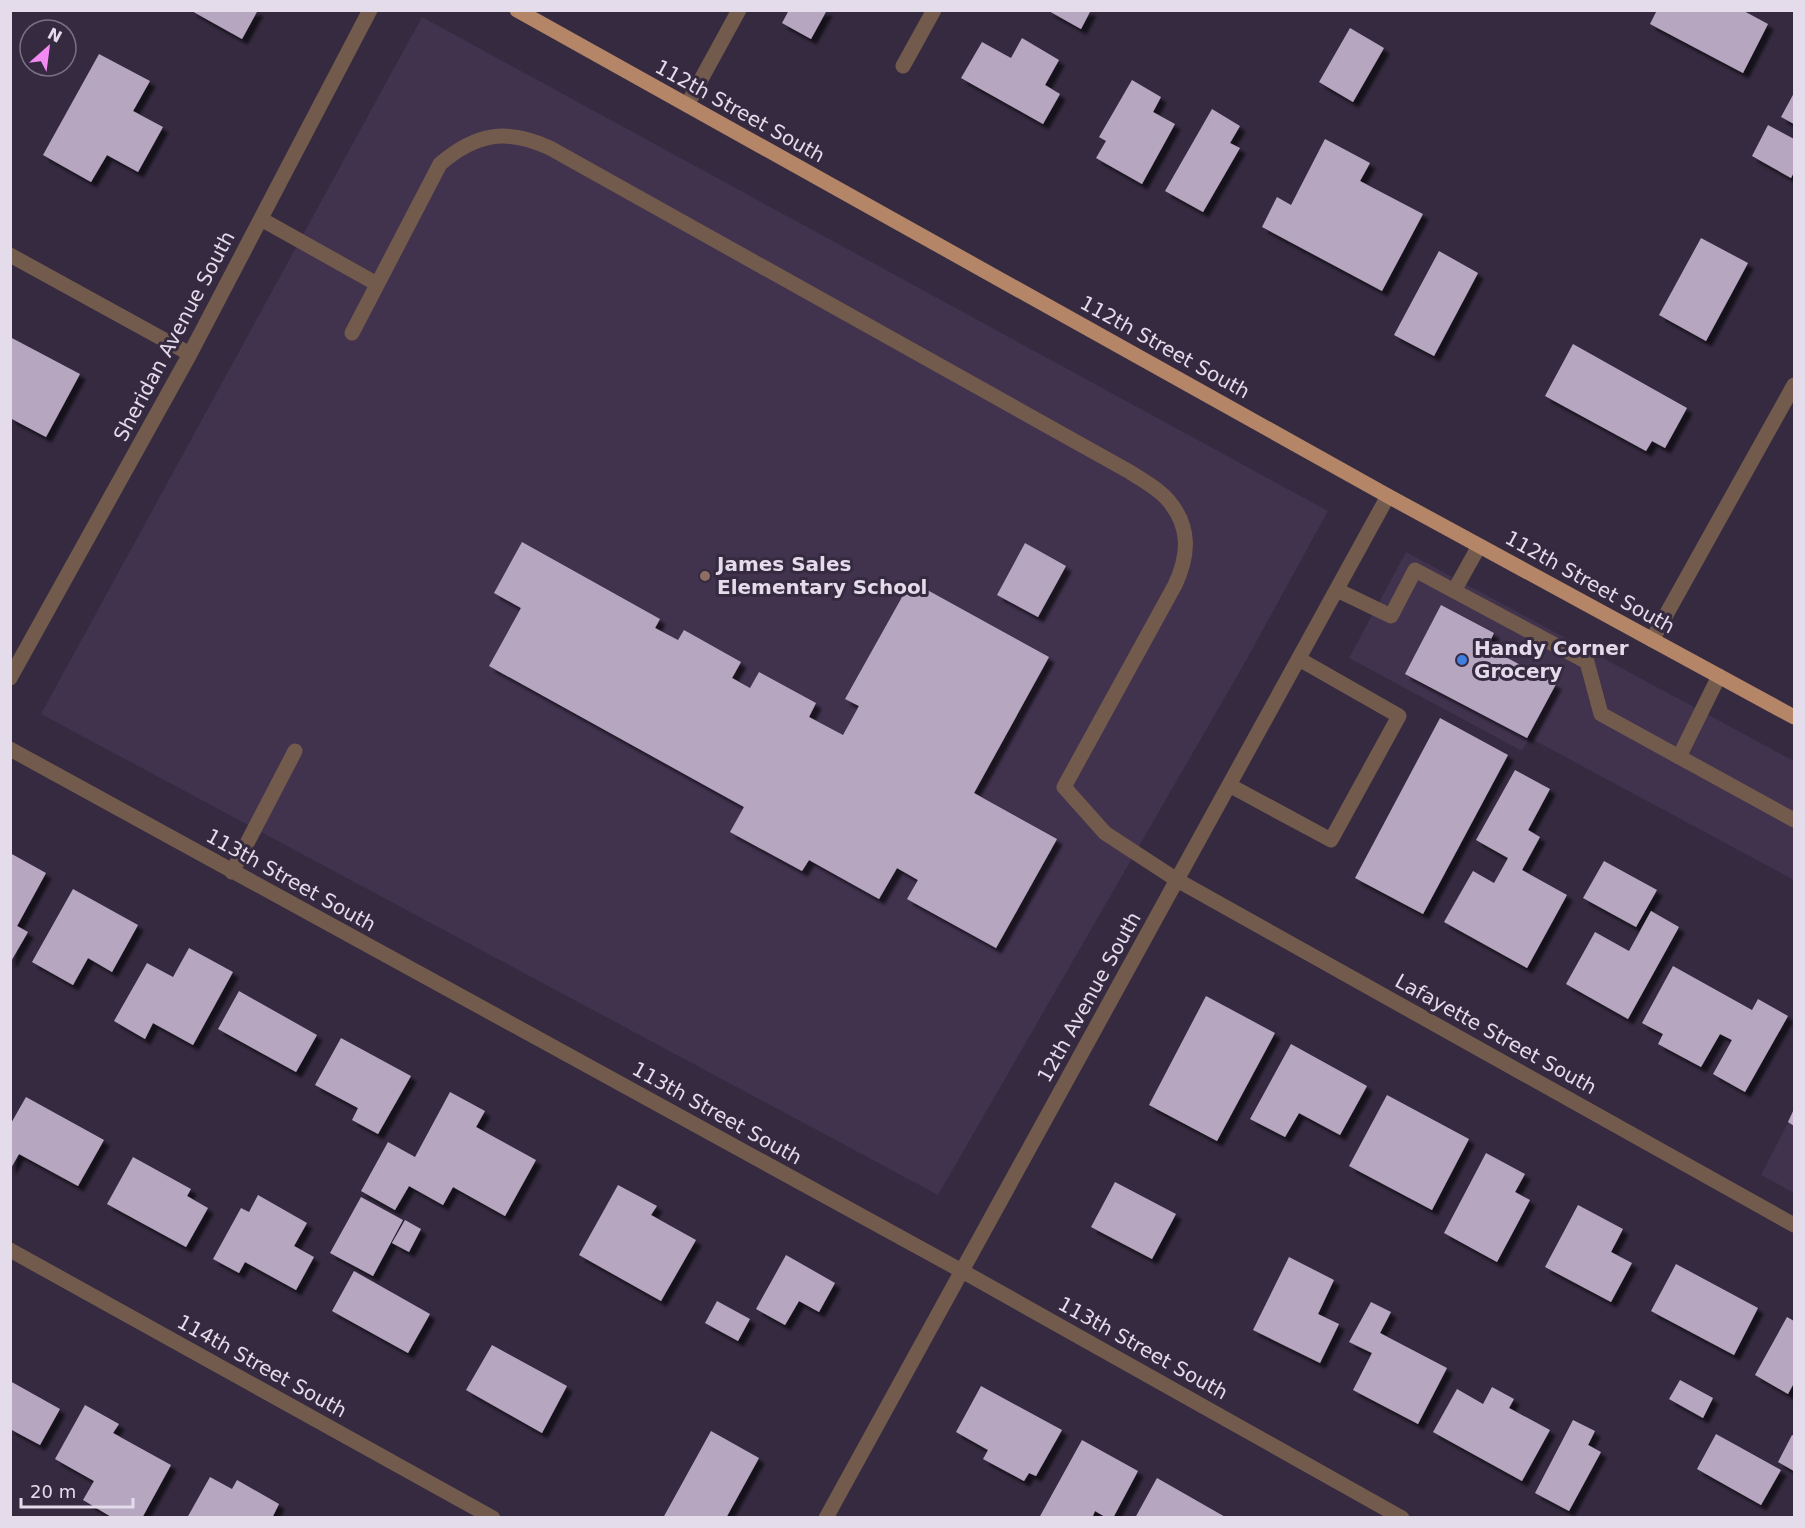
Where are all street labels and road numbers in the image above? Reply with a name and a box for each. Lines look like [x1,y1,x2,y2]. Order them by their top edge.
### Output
street label: 112th Street South [651,54,829,168]
street label: Sheridan Avenue South [108,227,240,445]
street label: 112th Street South [1076,290,1254,404]
street label: 112th Street South [1501,525,1679,639]
street label: 113th Street South [202,823,380,937]
street label: 12th Avenue South [1032,908,1146,1086]
street label: Lafayette Street South [1391,969,1601,1099]
street label: 113th Street South [628,1056,806,1170]
street label: 113th Street South [1054,1291,1232,1405]
street label: 114th Street South [173,1309,351,1423]

